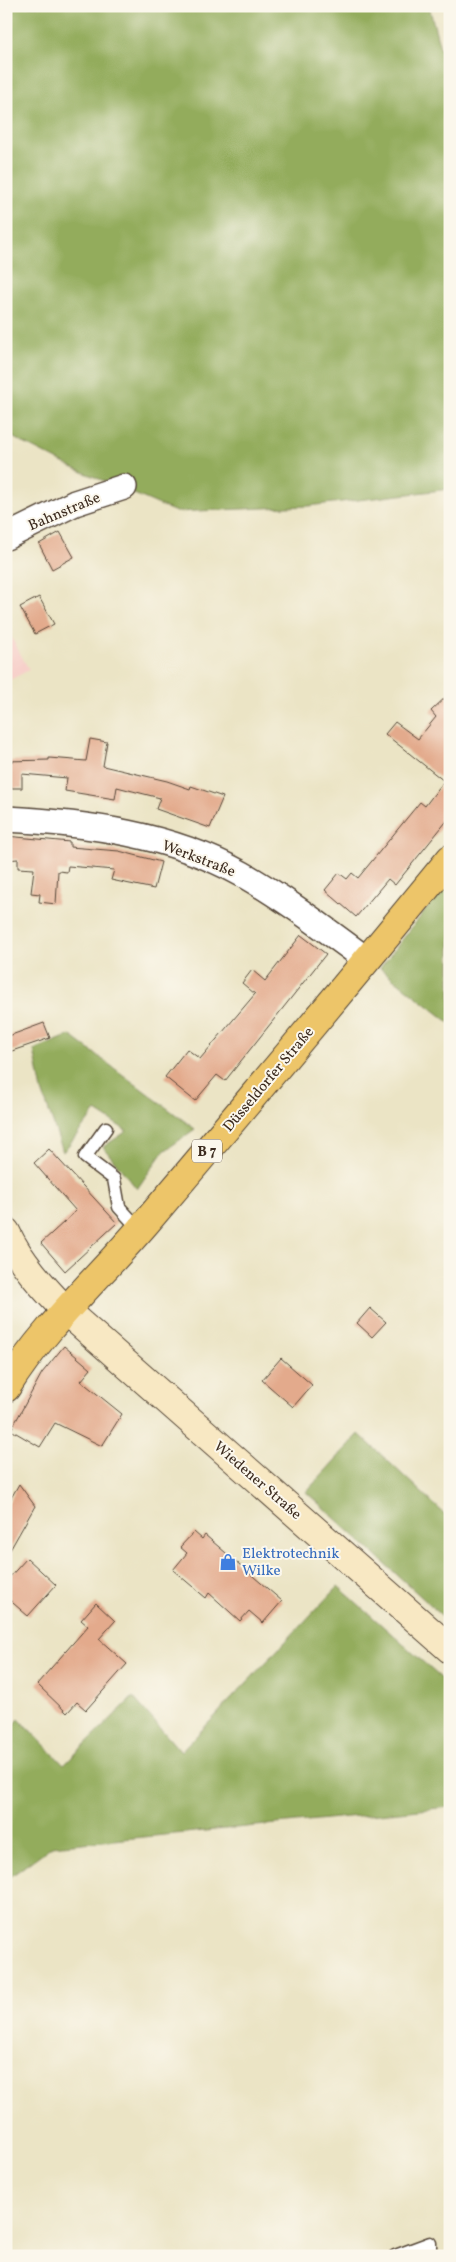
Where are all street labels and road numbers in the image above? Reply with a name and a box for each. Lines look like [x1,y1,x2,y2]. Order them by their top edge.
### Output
street label: Bahnstraße [25,488,104,537]
street label: Werkstraße [159,836,238,883]
street label: Düsseldorfer Straße [219,1023,319,1137]
road number: B 7 [192,1140,222,1162]
street label: Wiedener Straße [208,1437,306,1525]

